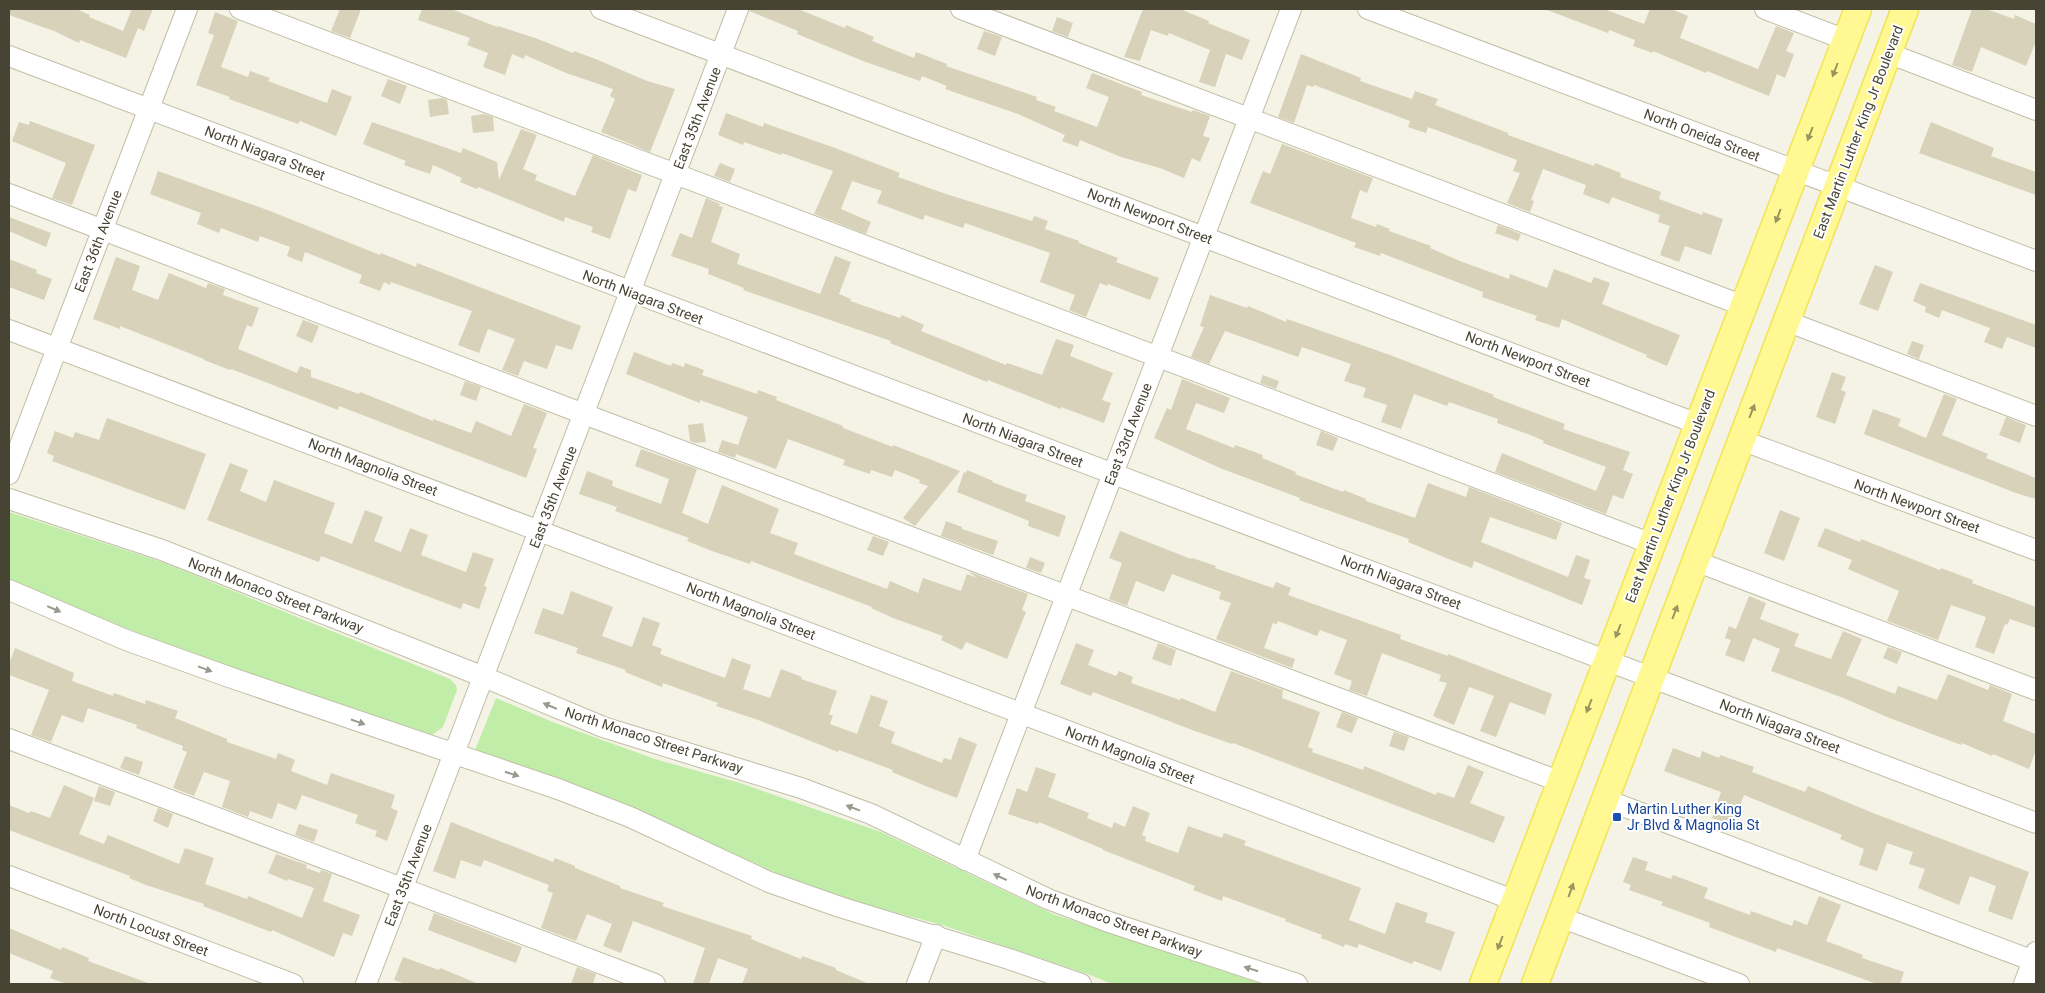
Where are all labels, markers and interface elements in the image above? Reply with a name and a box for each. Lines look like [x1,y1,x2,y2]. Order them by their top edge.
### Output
street label: East Martin Luther King Jr Boulevard [1810,23,1906,241]
one-way arrow [1831,63,1839,78]
street label: East 35th Avenue [670,65,724,171]
street label: North Oneida Street [1642,106,1763,165]
street label: North Niagara Street [202,123,328,184]
one-way arrow [1806,127,1814,142]
street label: North Newport Street [1085,185,1215,247]
street label: East 36th Avenue [71,188,125,294]
one-way arrow [1774,209,1782,223]
street label: North Niagara Street [580,267,706,328]
street label: North Newport Street [1463,328,1593,390]
street label: East 33rd Avenue [1101,381,1155,487]
street label: East Martin Luther King Jr Boulevard [1622,387,1718,605]
one-way arrow [1748,403,1756,418]
street label: North Niagara Street [960,410,1086,471]
street label: North Magnolia Street [306,435,440,499]
street label: East 35th Avenue [526,444,580,550]
street label: North Newport Street [1852,476,1982,536]
street label: North Niagara Street [1338,552,1464,613]
street label: North Monaco Street Parkway [186,554,366,636]
street label: North Magnolia Street [684,579,818,643]
one-way arrow [1671,604,1679,619]
one-way arrow [47,605,62,613]
one-way arrow [1614,624,1622,639]
one-way arrow [198,665,213,673]
street label: North Niagara Street [1717,696,1843,757]
one-way arrow [1585,699,1593,714]
one-way arrow [543,701,557,709]
street label: North Monaco Street Parkway [563,704,745,777]
one-way arrow [351,719,366,726]
street label: North Magnolia Street [1063,723,1197,787]
one-way arrow [505,770,520,778]
place label: Martin Luther King Jr Blvd & Magnolia St [1627,801,1760,833]
one-way arrow [846,803,860,811]
marker: Martin Luther King Jr Blvd & Magnolia St [1611,811,1623,823]
street label: East 35th Avenue [381,822,435,928]
one-way arrow [993,873,1007,881]
street label: North Monaco Street Parkway [1024,882,1205,961]
one-way arrow [1568,882,1575,897]
street label: North Locust Street [91,901,211,959]
one-way arrow [1495,935,1503,950]
one-way arrow [1243,965,1258,973]

